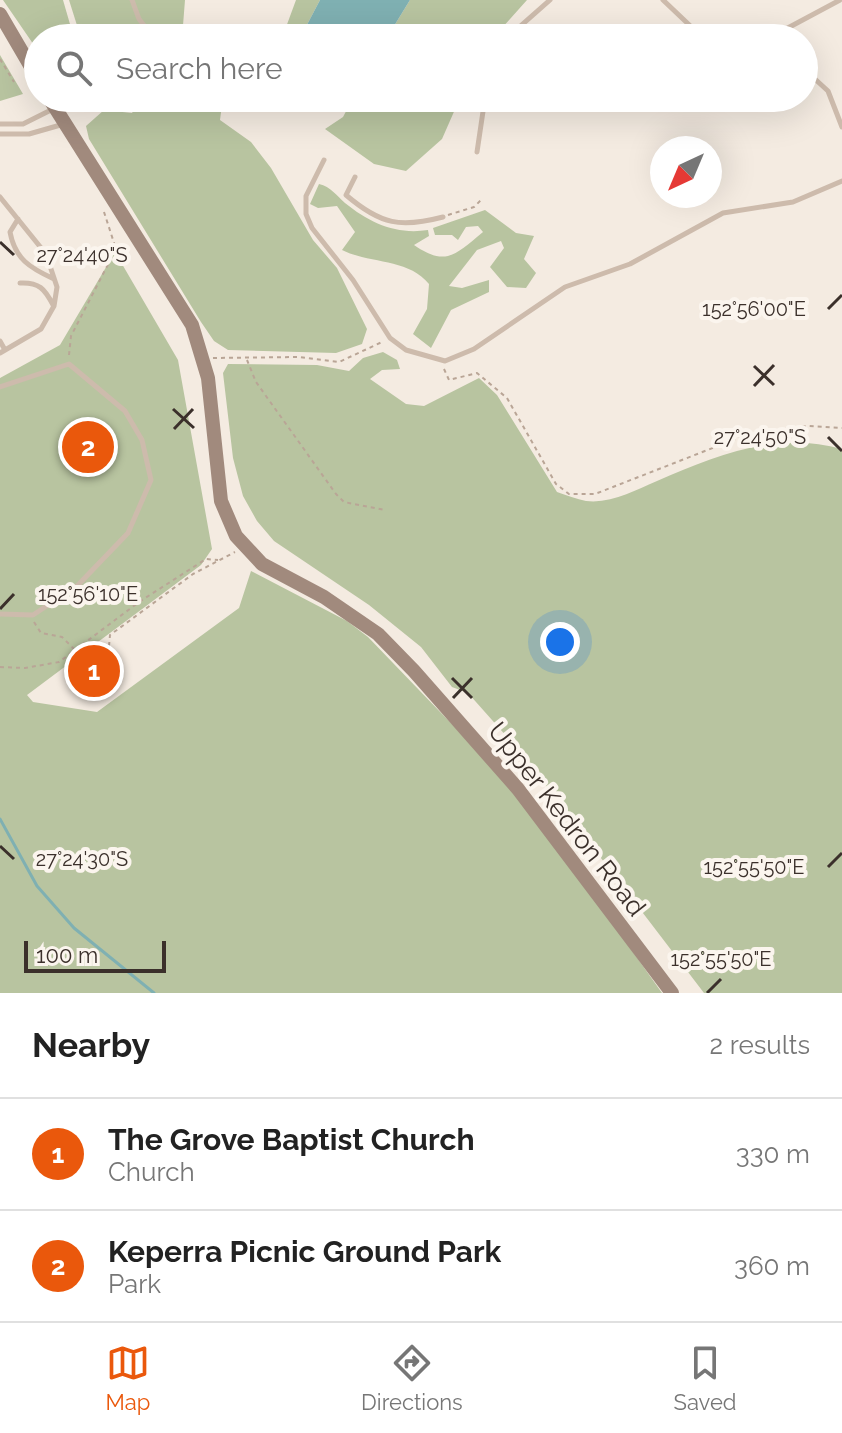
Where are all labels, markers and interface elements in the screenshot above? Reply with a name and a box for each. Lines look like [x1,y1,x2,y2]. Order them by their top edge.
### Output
search box [24,24,818,112]
icon: search [52,46,96,90]
text: Search here [116,51,283,86]
north arrow [650,136,722,208]
text: 27°24'40"S [36,243,128,267]
text: 152°56'00"E [702,297,806,321]
pin: 2 [62,417,114,477]
text: 27°24'50"S [714,425,806,449]
text: 152°56'10"E [38,582,138,606]
your location [540,622,580,662]
pin: 1 [68,641,120,701]
street label: Upper Kedron Road [482,716,652,922]
text: 27°24'30"S [36,847,128,871]
text: 152°55'50"E [703,855,805,879]
scale bar [24,937,166,973]
text: 100 m [36,942,98,968]
text: 152°55'50"E [670,947,772,971]
text: Nearby [32,1025,150,1065]
text: 2 results [710,1030,810,1060]
text: The Grove Baptist Church [108,1122,475,1157]
text: 1 [52,1139,64,1169]
text: 330 m [736,1139,810,1169]
text: Church [108,1157,195,1187]
text: Keperra Picnic Ground Park [108,1234,501,1269]
text: 2 [51,1251,65,1281]
text: 360 m [734,1251,810,1281]
text: Park [108,1269,161,1299]
tab: Map [105,1341,150,1415]
tab: Directions [361,1341,463,1415]
tab: Saved [674,1341,737,1415]

